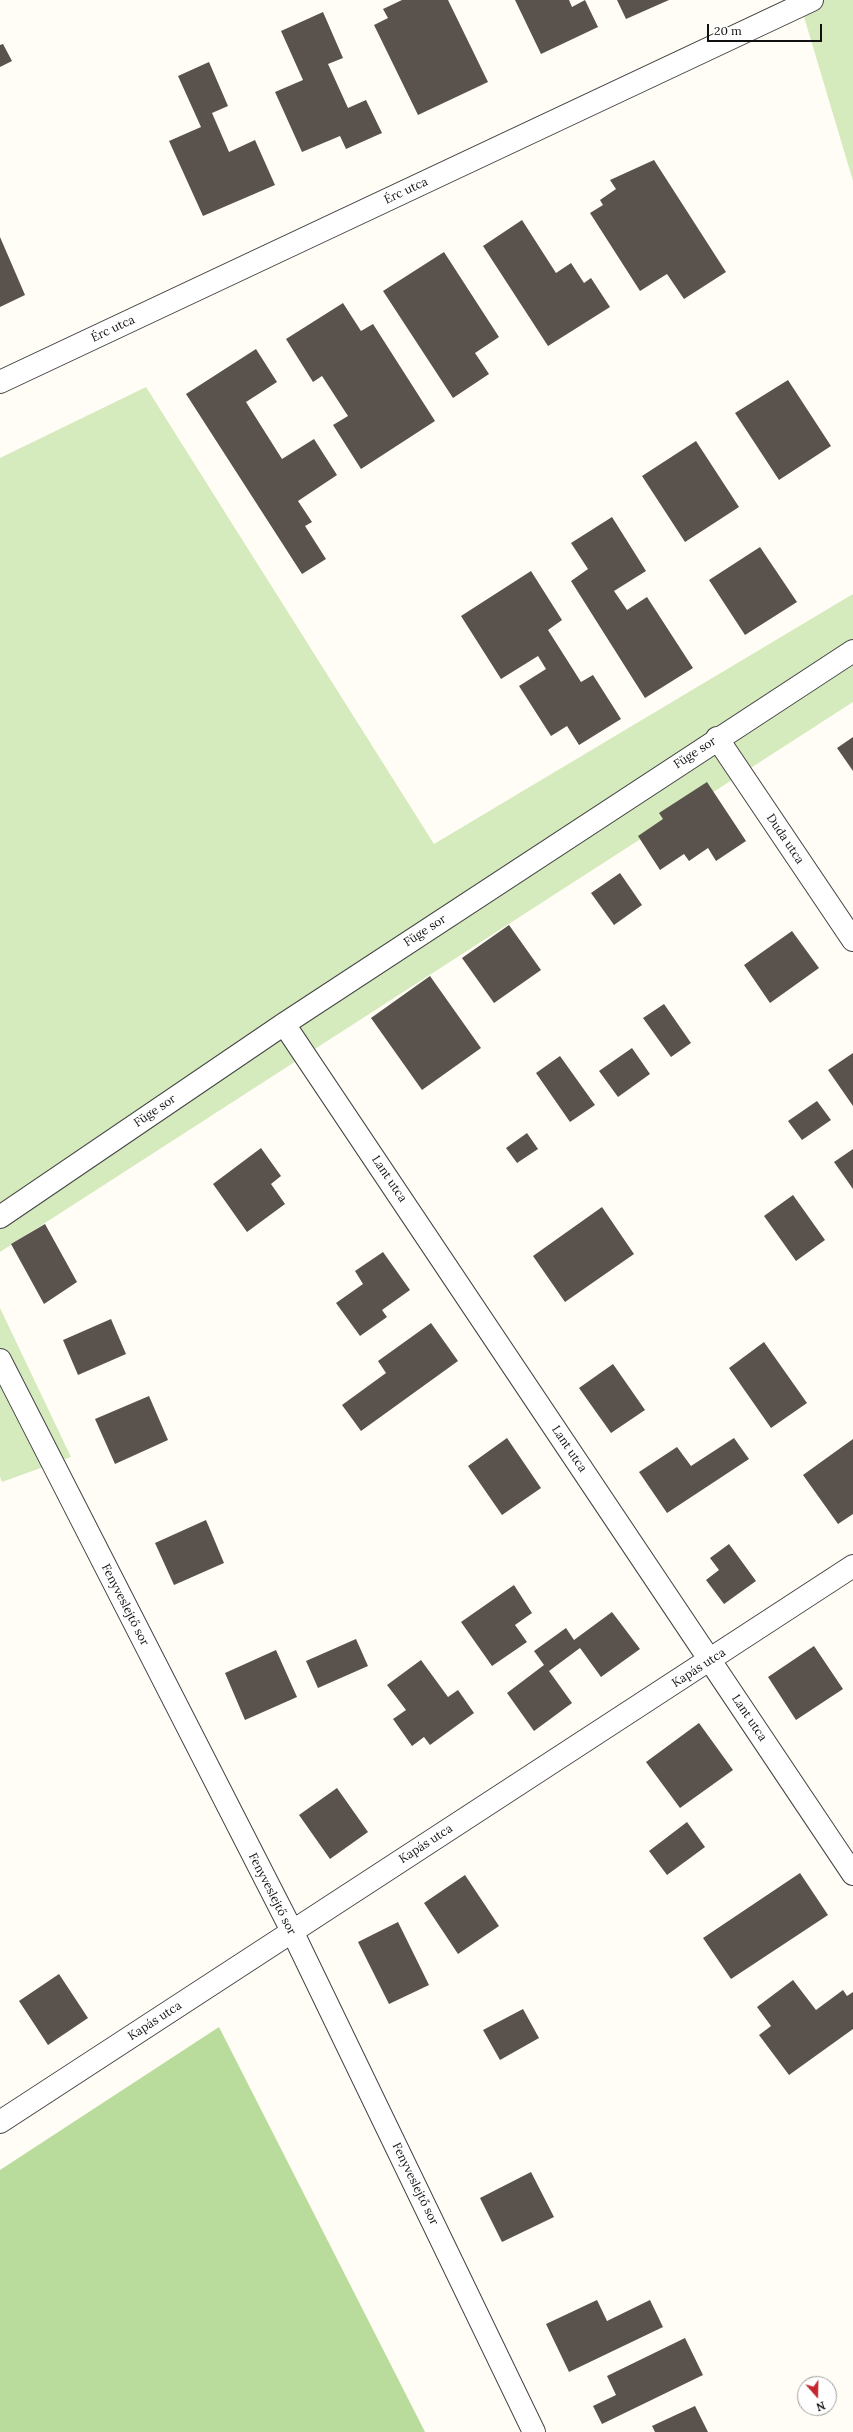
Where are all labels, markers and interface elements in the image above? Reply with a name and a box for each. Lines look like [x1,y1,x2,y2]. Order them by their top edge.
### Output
scale bar [709,16,824,42]
text: 20 m [714,23,742,38]
street label: Érc utca [382,175,430,207]
street label: Érc utca [89,313,137,345]
street label: Füge sor [671,734,719,772]
street label: Duda utca [763,811,807,867]
street label: Füge sor [401,912,449,950]
street label: Füge sor [131,1092,179,1130]
street label: Lant utca [368,1153,410,1205]
street label: Lant utca [548,1423,590,1475]
street label: Fenyveslejtő sor [98,1562,152,1648]
street label: Kapás utca [670,1645,728,1691]
street label: Lant utca [728,1692,770,1744]
street label: Kapás utca [397,1821,455,1867]
street label: Fenyveslejtő sor [245,1851,299,1937]
street label: Kapás utca [126,1998,184,2044]
street label: Fenyveslejtő sor [389,2140,441,2228]
north arrow [797,2376,837,2416]
text: N [814,2398,827,2414]

